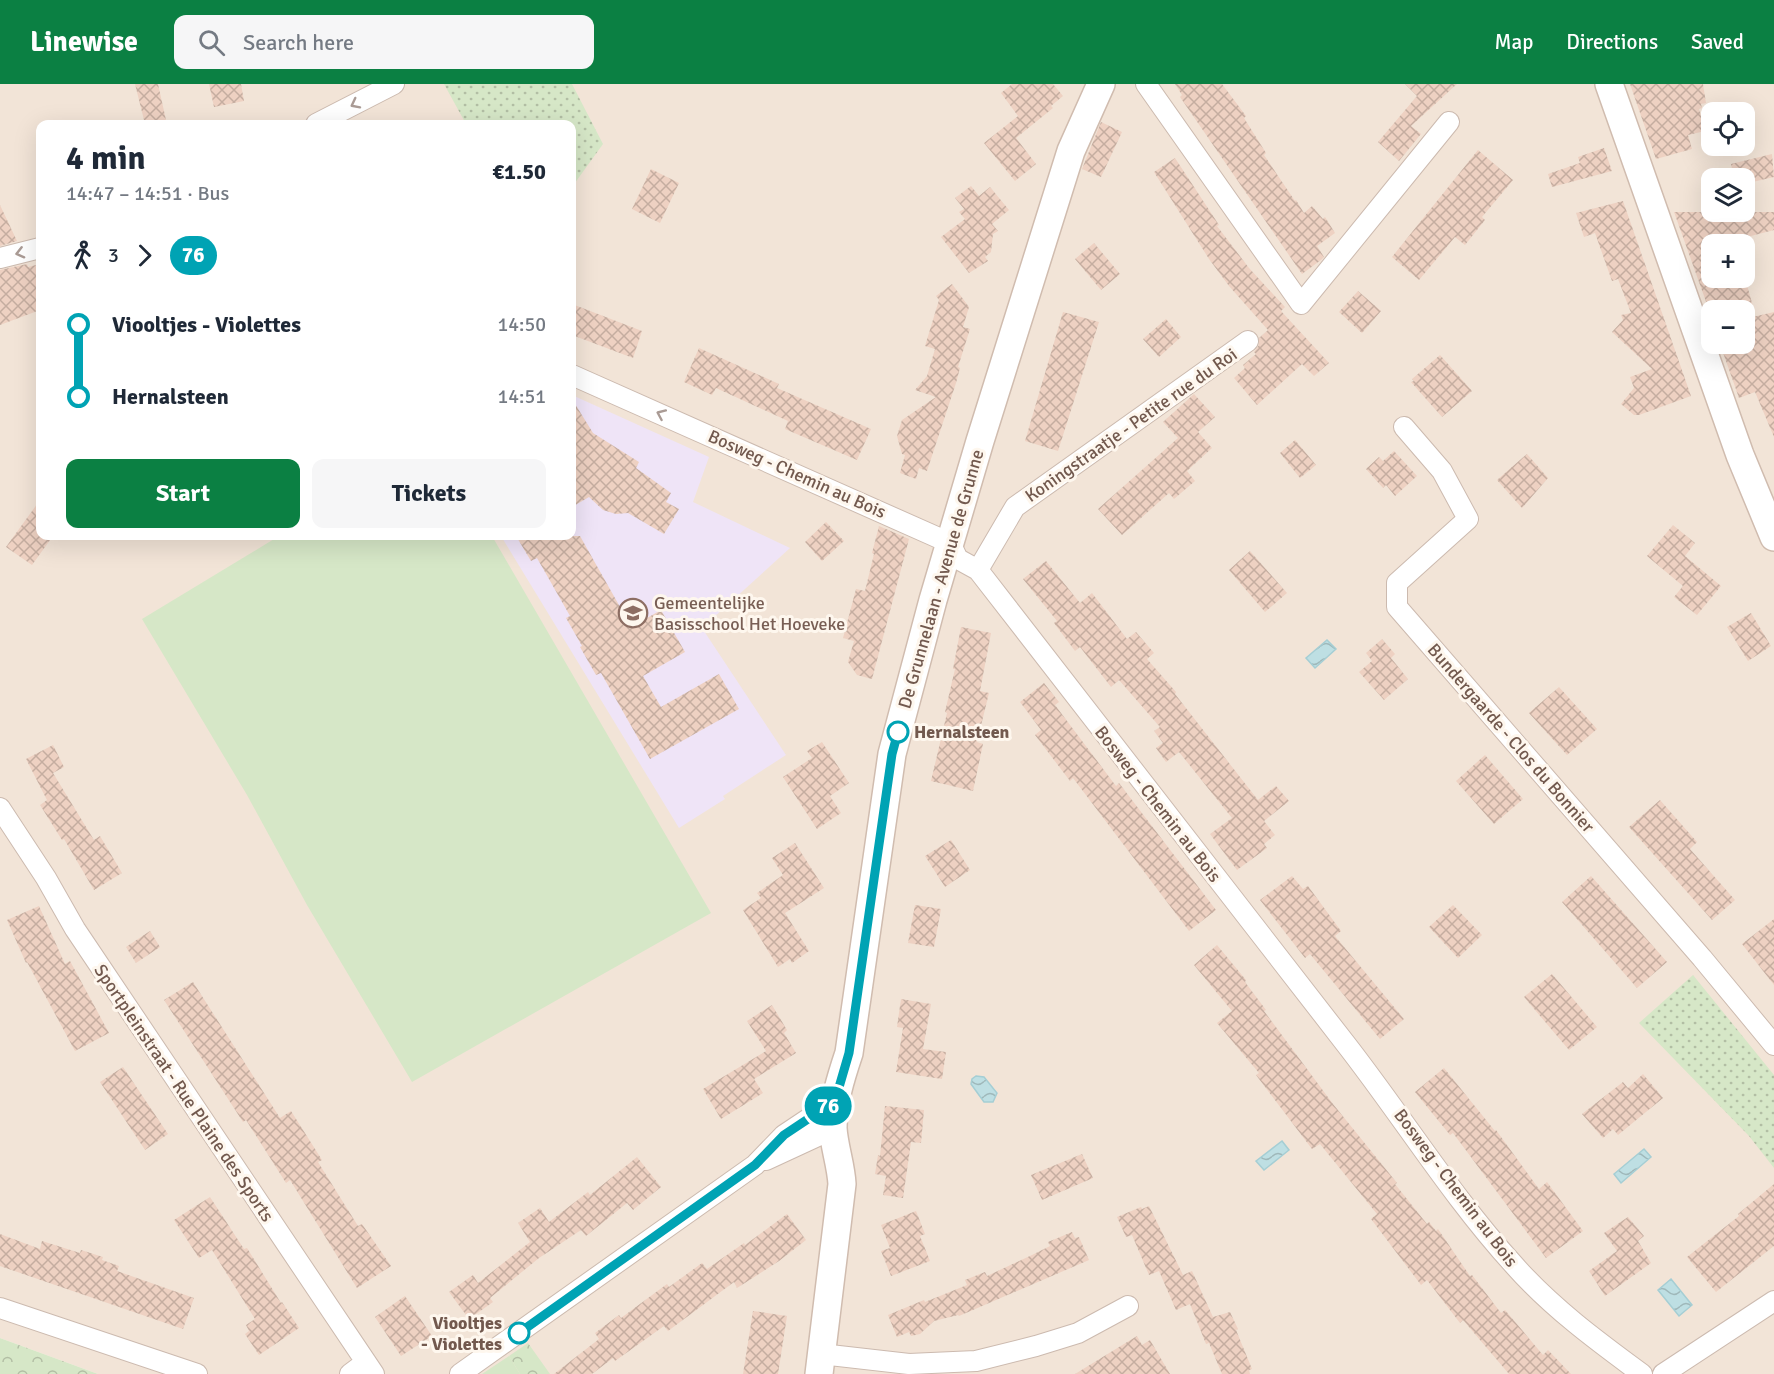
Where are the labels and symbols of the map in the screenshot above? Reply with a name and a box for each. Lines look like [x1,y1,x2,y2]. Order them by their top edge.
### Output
one-way arrow [351,97,361,108]
one-way arrow [15,246,25,259]
street label: Koningstraatje - Petite rue du Roi [1021,343,1241,507]
one-way arrow [657,409,668,421]
street label: Bosweg - Chemin au Bois [705,425,889,523]
street label: De Grunnelaan - Avenue de Grunne [893,447,989,711]
place label: Gemeentelijke Basisschool Het Hoeveke [654,592,845,635]
school or university icon: Gemeentelijke Basisschool Het Hoeveke [617,597,649,629]
street label: Bundergaarde - Clos du Bonnier [1423,639,1599,837]
marker: Hernalsteen [887,721,909,743]
place label: Hernalsteen [914,721,1010,743]
street label: Bosweg - Chemin au Bois [1090,721,1226,887]
street label: Sportpleinstraat - Rue Plaine des Sports [89,960,279,1226]
line badge: 76 [801,1086,855,1126]
street label: Bosweg - Chemin au Bois [1389,1105,1523,1271]
place label: Viooltjes - Violettes [421,1312,502,1355]
marker: Viooltjes - Violettes [508,1322,530,1344]

